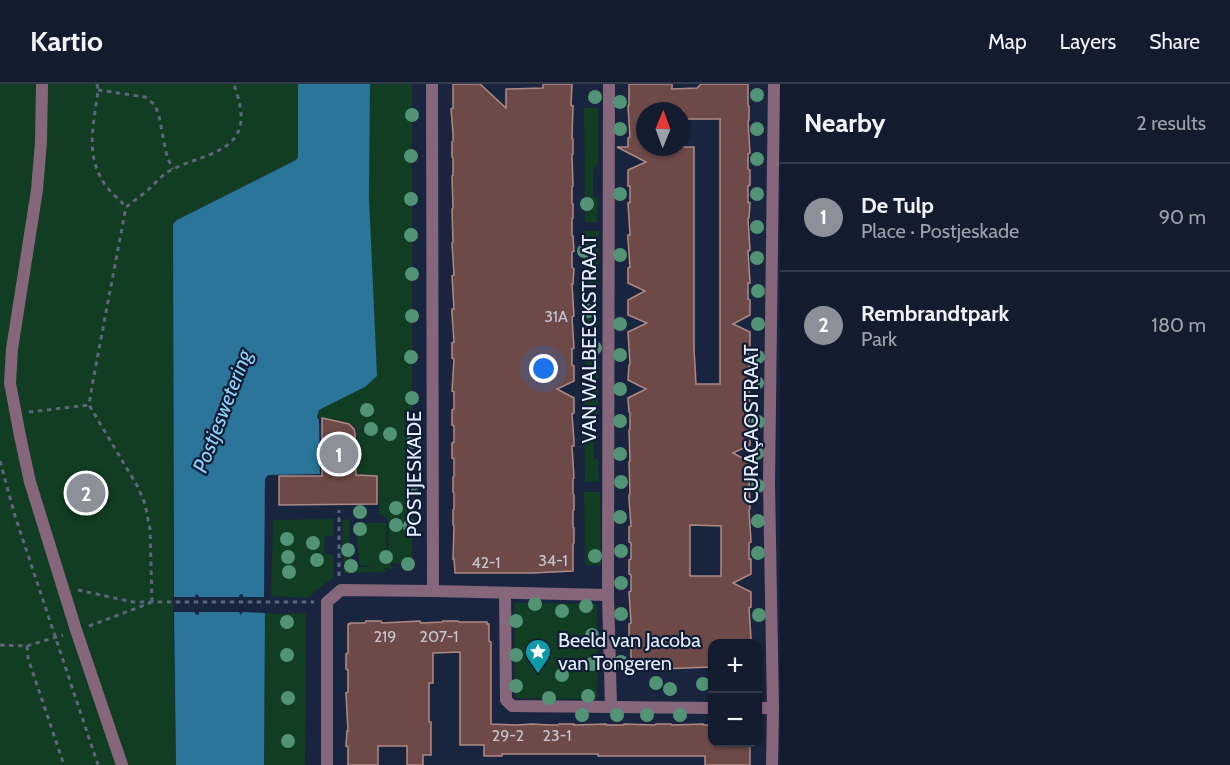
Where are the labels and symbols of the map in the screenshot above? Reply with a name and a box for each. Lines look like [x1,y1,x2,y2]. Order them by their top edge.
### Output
north arrow [636,102,690,156]
street label: VAN WALBEECKSTRAAT [577,234,601,443]
house number: 31A [544,307,568,326]
street label: CURAÇAOSTRAAT [739,344,763,504]
water label: Postjeswetering [187,345,258,476]
your location [529,354,558,383]
street label: POSTJESKADE [402,411,426,537]
pin: 1 [320,432,358,476]
pin: 2 [66,470,106,516]
house number: 34-1 [538,551,568,570]
house number: 42-1 [471,553,501,572]
house number: 219 [374,627,396,646]
house number: 207-1 [420,627,458,646]
place label: Beeld van Jacoba van Tongeren [558,628,701,675]
place icon: Beeld van Jacoba van Tongeren [523,637,553,675]
house number: 29-2 [492,726,524,745]
house number: 23-1 [543,726,571,745]

